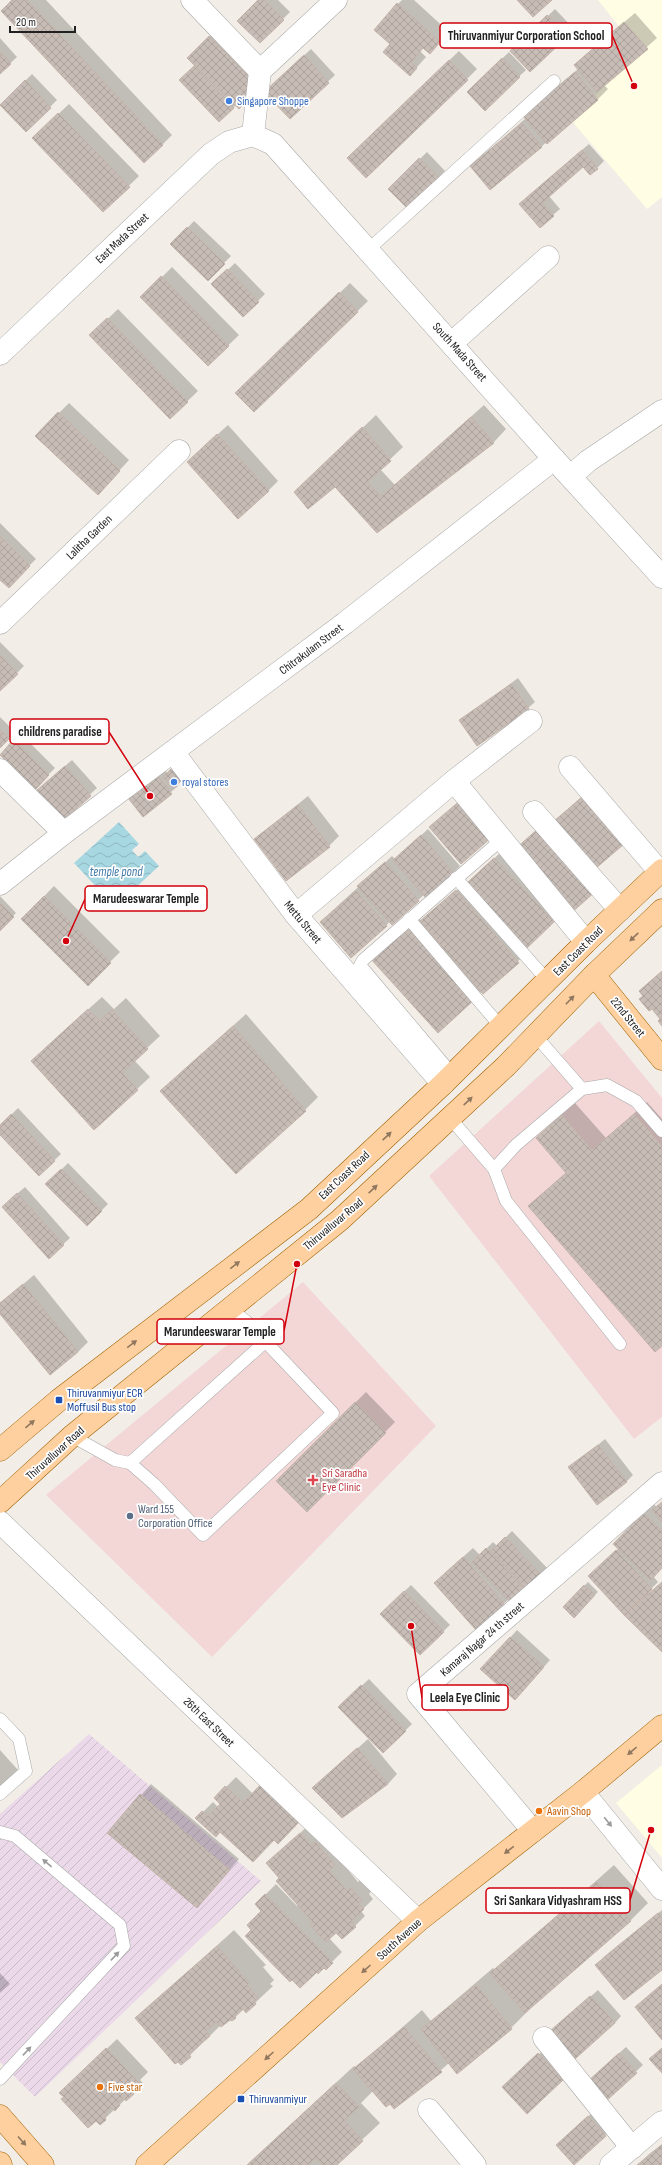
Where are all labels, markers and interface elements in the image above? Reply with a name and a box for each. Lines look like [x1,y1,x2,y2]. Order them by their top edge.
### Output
scale bar [10,8,75,34]
text: 20 m [16,15,36,30]
callout: Thiruvanmiyur Corporation School [440,23,612,48]
text: Thiruvanmiyur Corporation School [448,28,605,44]
place label: Singapore Shoppe [237,94,309,109]
marker: Singapore Shoppe [224,96,234,106]
street label: East Mada Street [92,210,153,267]
street label: South Mada Street [429,320,490,385]
street label: Lalitha Garden [63,512,115,563]
street label: Chitrakulam Street [276,620,346,678]
callout: childrens paradise [10,719,109,744]
text: childrens paradise [18,724,102,740]
place label: royal stores [182,775,229,790]
marker: royal stores [169,777,179,787]
water label: temple pond [89,864,143,880]
callout: Marudeeswarar Temple [85,886,207,911]
text: Marudeeswarar Temple [93,891,199,907]
street label: Mettu Street [280,898,325,947]
street label: East Coast Road [550,923,606,979]
one-way arrow [629,932,639,942]
street label: 22nd Street [607,994,649,1041]
one-way arrow [566,995,575,1005]
one-way arrow [464,1097,473,1106]
one-way arrow [382,1131,393,1140]
street label: East Coast Road [316,1148,373,1203]
one-way arrow [368,1185,378,1194]
street label: Thiruvalluvar Road [300,1195,366,1254]
one-way arrow [230,1261,241,1270]
callout: Marundeeswarar Temple [157,1319,284,1344]
text: Marundeeswarar Temple [164,1324,276,1340]
one-way arrow [127,1340,138,1349]
place label: Thiruvanmiyur ECR Moffusil Bus stop [67,1386,143,1415]
marker: Thiruvanmiyur ECR Moffusil Bus stop [54,1395,64,1405]
one-way arrow [25,1420,35,1429]
street label: Thiruvalluvar Road [23,1423,88,1484]
place label: Sri Saradha Eye Clinic [322,1466,367,1495]
marker: Sri Saradha Eye Clinic [307,1474,319,1486]
place label: Ward 155 Corporation Office [138,1502,213,1531]
marker: Ward 155 Corporation Office [125,1511,135,1521]
street label: Kamaraj Nagar 24 th street [437,1599,528,1680]
callout: Leela Eye Clinic [422,1685,508,1710]
text: Leela Eye Clinic [430,1690,501,1706]
street label: 26th East Street [180,1694,238,1751]
one-way arrow [627,1747,637,1756]
place label: Aavin Shop [546,1804,591,1819]
marker: Aavin Shop [534,1806,544,1816]
one-way arrow [603,1817,612,1827]
one-way arrow [503,1846,514,1854]
one-way arrow [42,1859,52,1868]
callout: Sri Sankara Vidyashram HSS [486,1888,630,1913]
text: Sri Sankara Vidyashram HSS [494,1893,622,1909]
street label: South Avenue [374,1915,425,1963]
one-way arrow [110,1951,119,1960]
one-way arrow [360,1964,371,1973]
one-way arrow [22,2046,31,2056]
one-way arrow [264,2051,274,2060]
place label: Five star [108,2080,143,2095]
marker: Five star [95,2082,105,2092]
place label: Thiruvanmiyur [249,2092,307,2107]
marker: Thiruvanmiyur [236,2094,246,2104]
one-way arrow [17,2135,26,2146]

